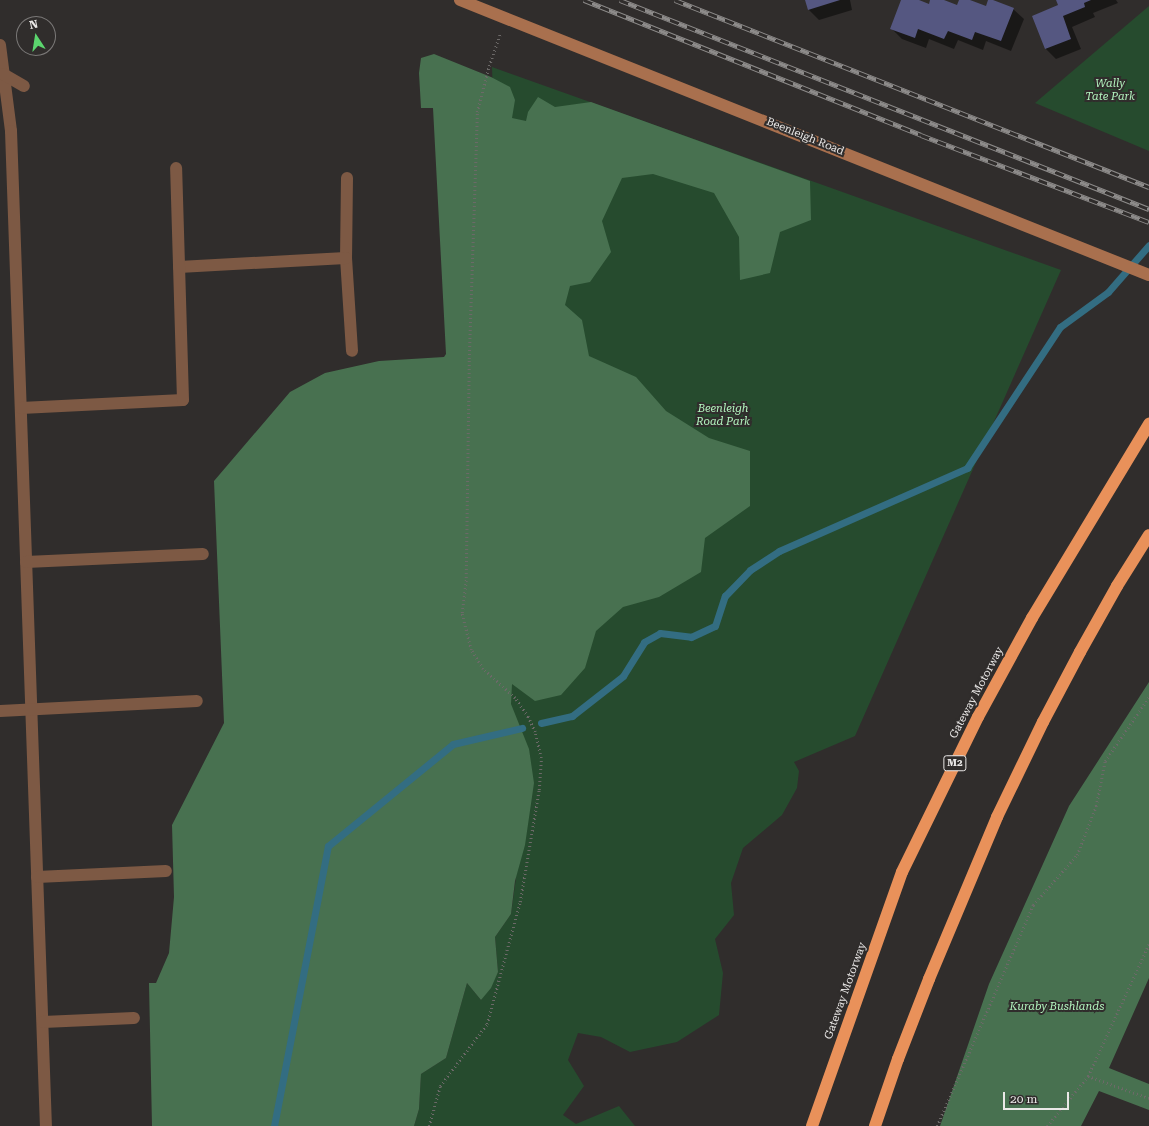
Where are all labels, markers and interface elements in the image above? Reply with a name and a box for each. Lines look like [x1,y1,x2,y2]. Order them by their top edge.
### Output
north arrow [16,16,56,56]
text: N [28,18,39,32]
park label: Wally Tate Park [1085,78,1135,104]
street label: Beenleigh Road [764,115,846,159]
park label: Beenleigh Road Park [696,403,750,429]
street label: Gateway Motorway [947,645,1007,741]
road number: M2 [943,755,967,771]
street label: Gateway Motorway [822,941,870,1041]
park label: Kuraby Bushlands [1010,1000,1104,1014]
scale bar [1005,1084,1071,1110]
text: 20 m [1010,1092,1037,1106]

